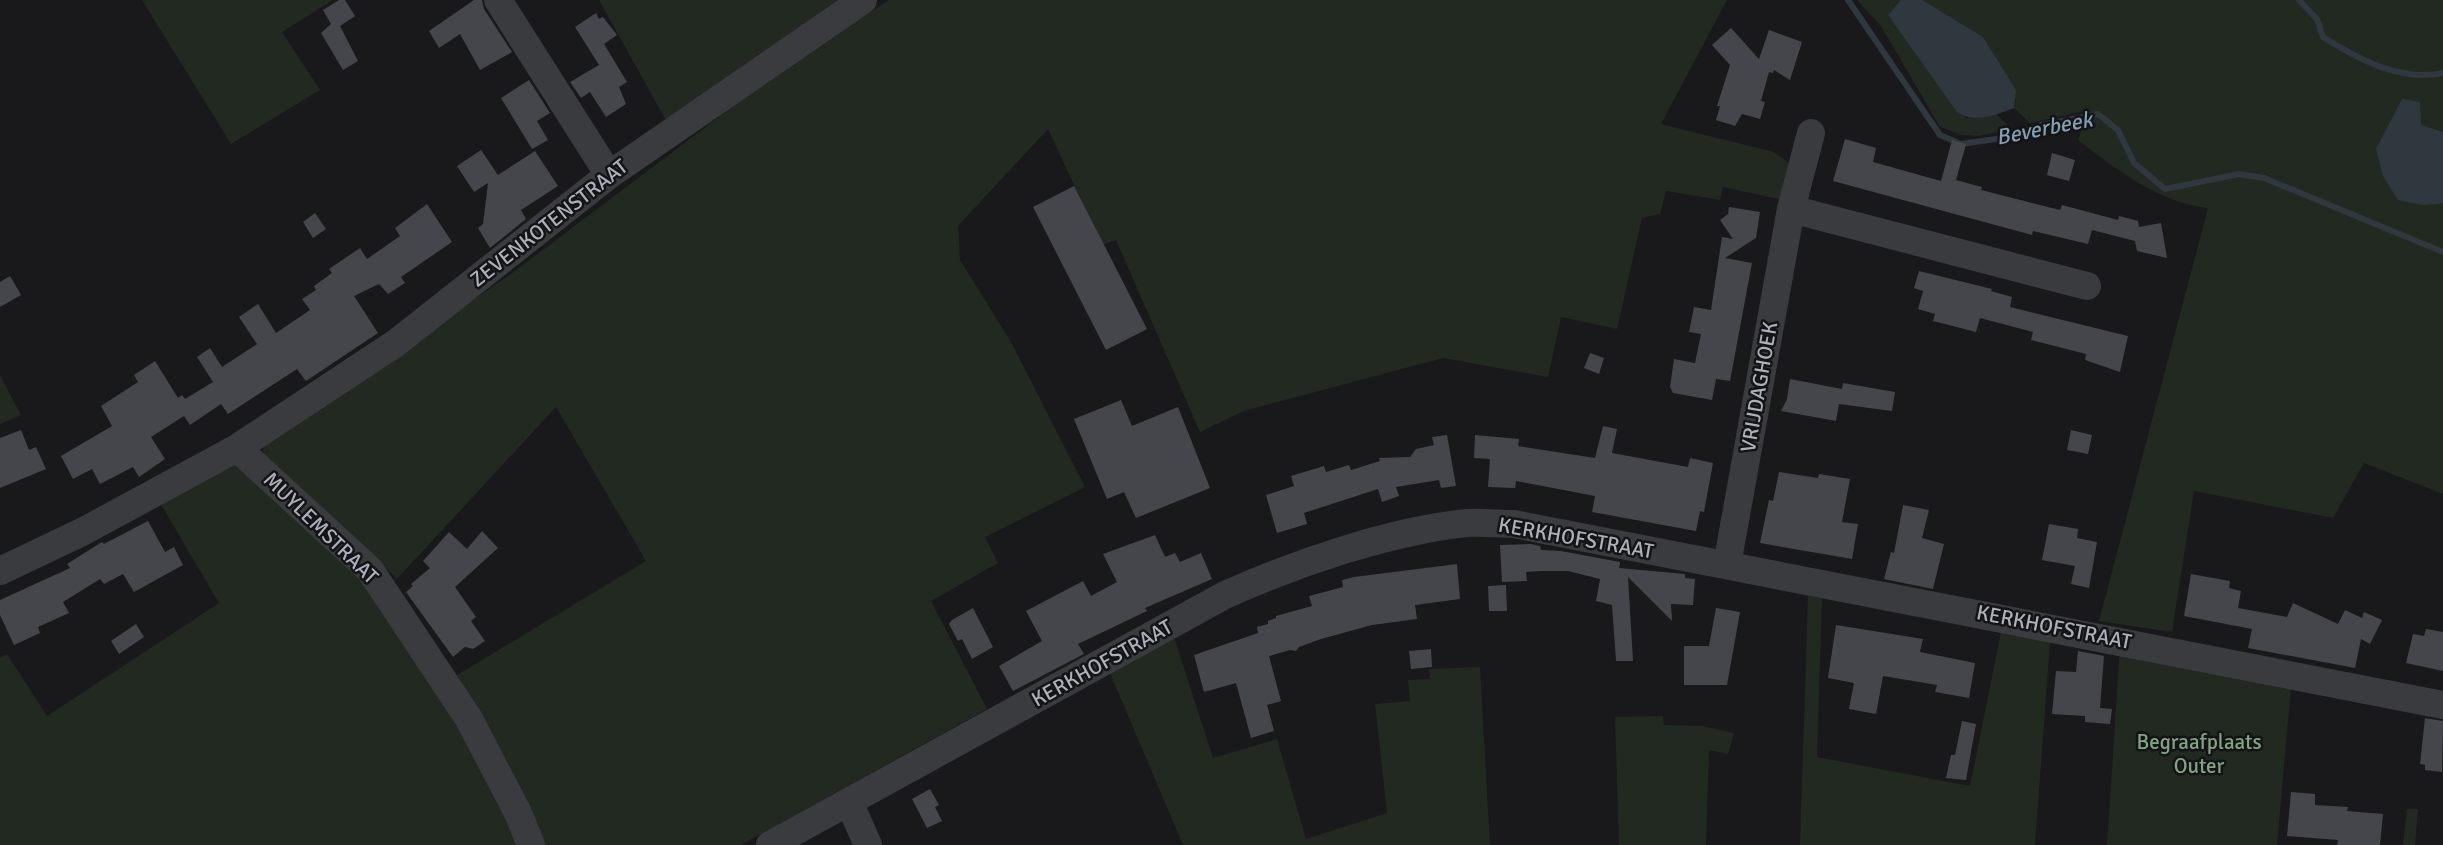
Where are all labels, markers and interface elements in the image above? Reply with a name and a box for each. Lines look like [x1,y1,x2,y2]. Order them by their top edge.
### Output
water label: Beverbeek [1994,105,2096,151]
street label: ZEVENKOTENSTRAAT [465,153,633,293]
street label: VRIJDAGHOEK [1735,319,1783,454]
street label: MUYLEMSTRAAT [258,467,384,590]
street label: KERKHOFSTRAAT [1496,512,1656,565]
street label: KERKHOFSTRAAT [1974,599,2134,655]
street label: KERKHOFSTRAAT [1027,613,1178,712]
park label: Begraafplaats Outer [2136,729,2262,779]

